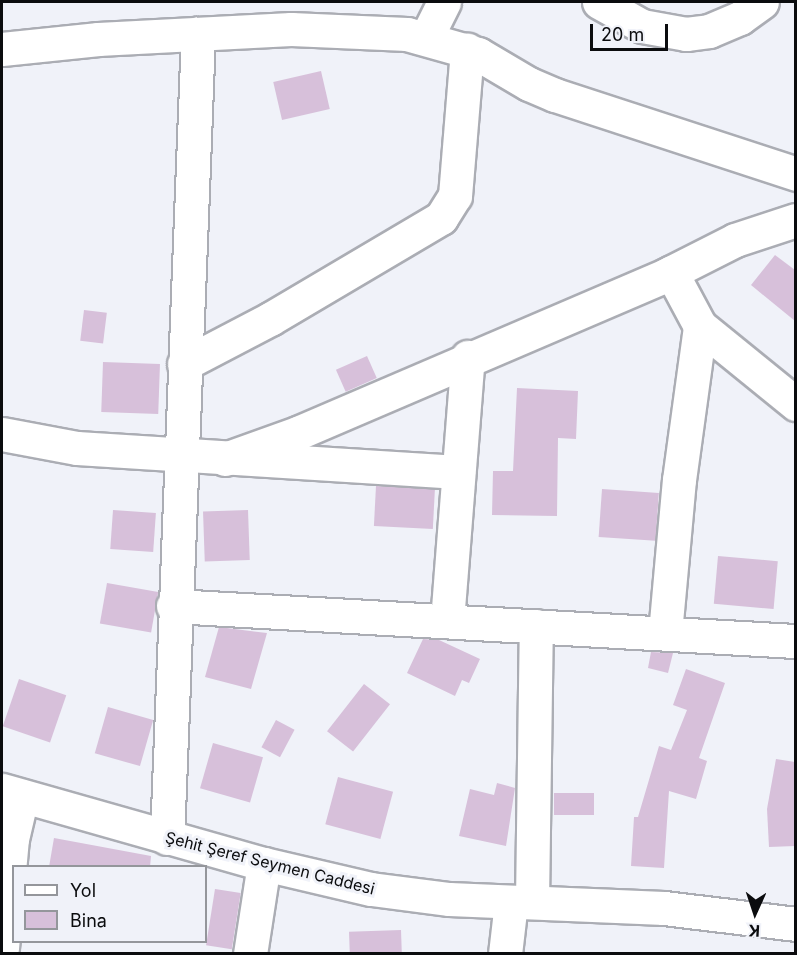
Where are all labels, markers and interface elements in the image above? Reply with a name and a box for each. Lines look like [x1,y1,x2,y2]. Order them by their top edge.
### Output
scale bar [593,12,671,50]
text: 20 m [601,24,644,45]
street label: Şehit Şeref Seymen Caddesi [163,828,377,898]
legend [12,865,207,943]
text: Yol [70,880,96,901]
north arrow [725,883,785,943]
text: Bina [70,910,107,931]
text: K [748,921,760,941]

